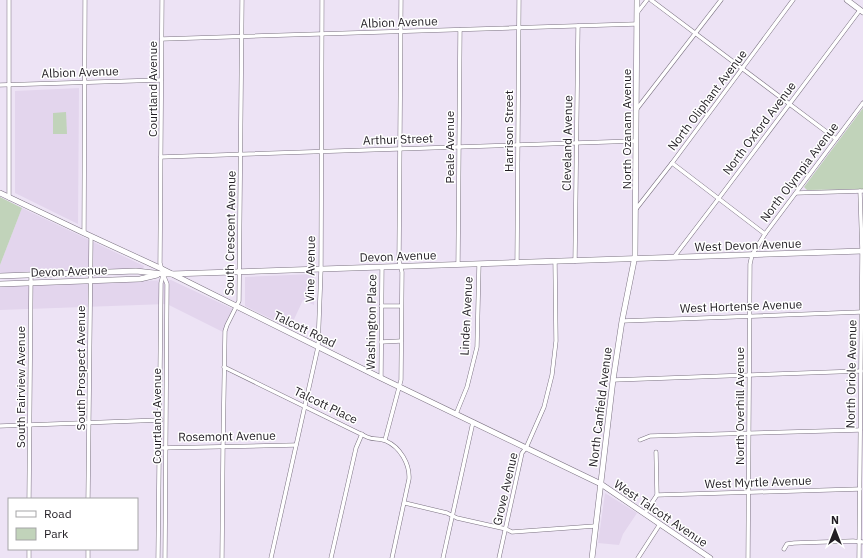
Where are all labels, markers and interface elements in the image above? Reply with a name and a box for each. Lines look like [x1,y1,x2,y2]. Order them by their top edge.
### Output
street label: Albion Avenue [360,13,438,31]
street label: Courtland Avenue [145,41,160,137]
street label: North Oliphant Avenue [664,46,750,153]
street label: Albion Avenue [41,63,119,81]
street label: North Ozanam Avenue [619,68,634,189]
street label: North Oxford Avenue [719,78,799,178]
street label: Harrison Street [501,90,516,172]
street label: Cleveland Avenue [559,94,575,191]
street label: Peale Avenue [442,110,457,183]
street label: North Olympia Avenue [757,119,842,225]
street label: Arthur Street [363,130,433,148]
street label: South Crescent Avenue [221,170,239,296]
street label: Vine Avenue [302,235,318,302]
street label: West Devon Avenue [694,236,802,254]
street label: Devon Avenue [359,247,437,265]
street label: Devon Avenue [30,262,108,280]
street label: Washington Place [363,274,379,370]
street label: Linden Avenue [456,276,476,356]
street label: West Hortense Avenue [680,296,803,316]
street label: South Prospect Avenue [73,305,88,431]
street label: Talcott Road [272,308,338,350]
street label: North Oriole Avenue [843,319,859,429]
street label: South Fairview Avenue [13,326,28,448]
street label: North Canfield Avenue [585,346,615,468]
street label: North Overhill Avenue [732,347,747,465]
street label: Courtland Avenue [149,368,164,464]
street label: Talcott Place [292,383,361,427]
street label: Rosemont Avenue [178,428,276,444]
street label: Grove Avenue [489,451,521,527]
street label: West Myrtle Avenue [704,473,812,491]
street label: West Talcott Avenue [611,476,711,550]
legend [8,498,138,550]
text: Road [44,506,72,521]
north arrow [815,510,855,550]
text: N [831,513,839,527]
text: Park [44,526,69,541]

